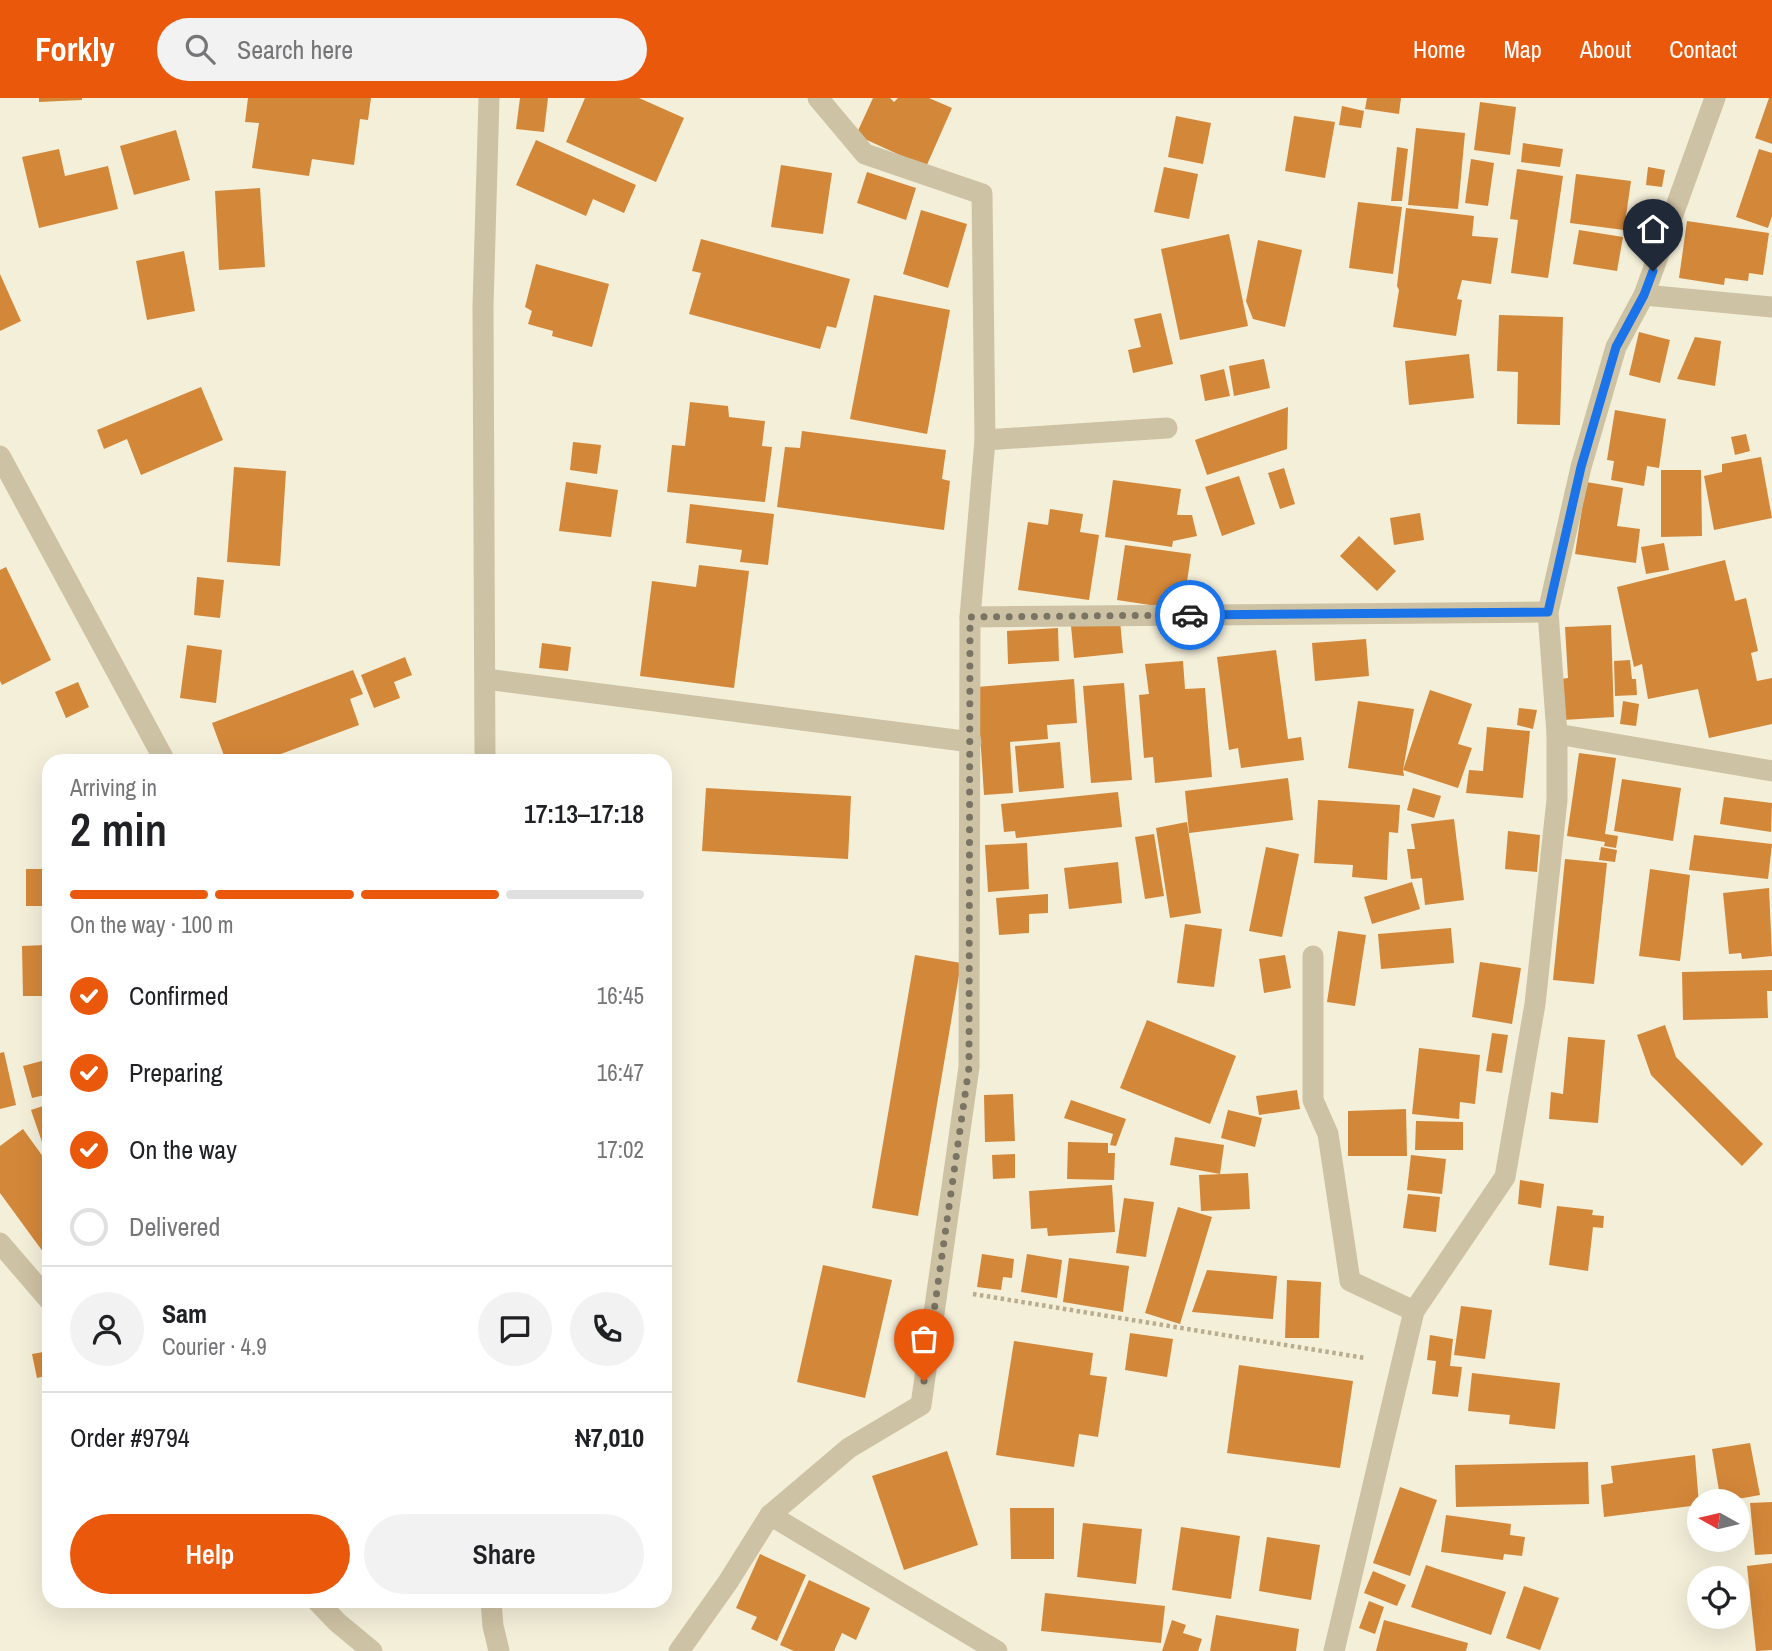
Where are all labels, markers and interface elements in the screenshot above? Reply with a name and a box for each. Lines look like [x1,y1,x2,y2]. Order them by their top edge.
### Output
search box [157,18,647,81]
text: Forkly [35,27,115,71]
icon: search [181,30,219,68]
text: Search here [237,32,353,67]
text: Home [1413,33,1465,65]
text: Map [1503,33,1542,65]
text: About [1580,33,1631,65]
text: Contact [1669,33,1737,65]
pin [1623,199,1683,271]
icon: home [1634,210,1672,248]
courier [1155,580,1225,650]
icon: car [1171,596,1209,634]
text: Arriving in [70,772,157,803]
text: 17:13–17:18 [524,796,644,831]
text: 2 min [70,798,167,860]
text: On the way · 100 m [70,909,234,940]
icon: check [70,977,108,1015]
text: Confirmed [129,978,229,1013]
text: 16:45 [597,980,644,1011]
icon: check [70,1054,108,1092]
text: Preparing [129,1055,223,1090]
text: 16:47 [597,1057,644,1088]
icon: check [70,1131,108,1169]
text: On the way [129,1132,237,1167]
text: 17:02 [597,1134,644,1165]
text: Delivered [129,1209,220,1244]
button: person [70,1292,144,1366]
button: chat [478,1292,552,1366]
button: phone [570,1292,644,1366]
text: Sam [162,1296,207,1331]
pin [894,1309,954,1381]
icon: bag [905,1320,943,1358]
text: Courier · 4.9 [162,1331,267,1362]
text: Order #9794 [70,1420,190,1455]
text: ₦7,010 [575,1420,644,1455]
north arrow [1687,1489,1750,1552]
map controls [1687,1489,1750,1629]
button: Help [70,1514,350,1594]
button: Share [364,1514,644,1594]
button: locate [1687,1566,1750,1629]

